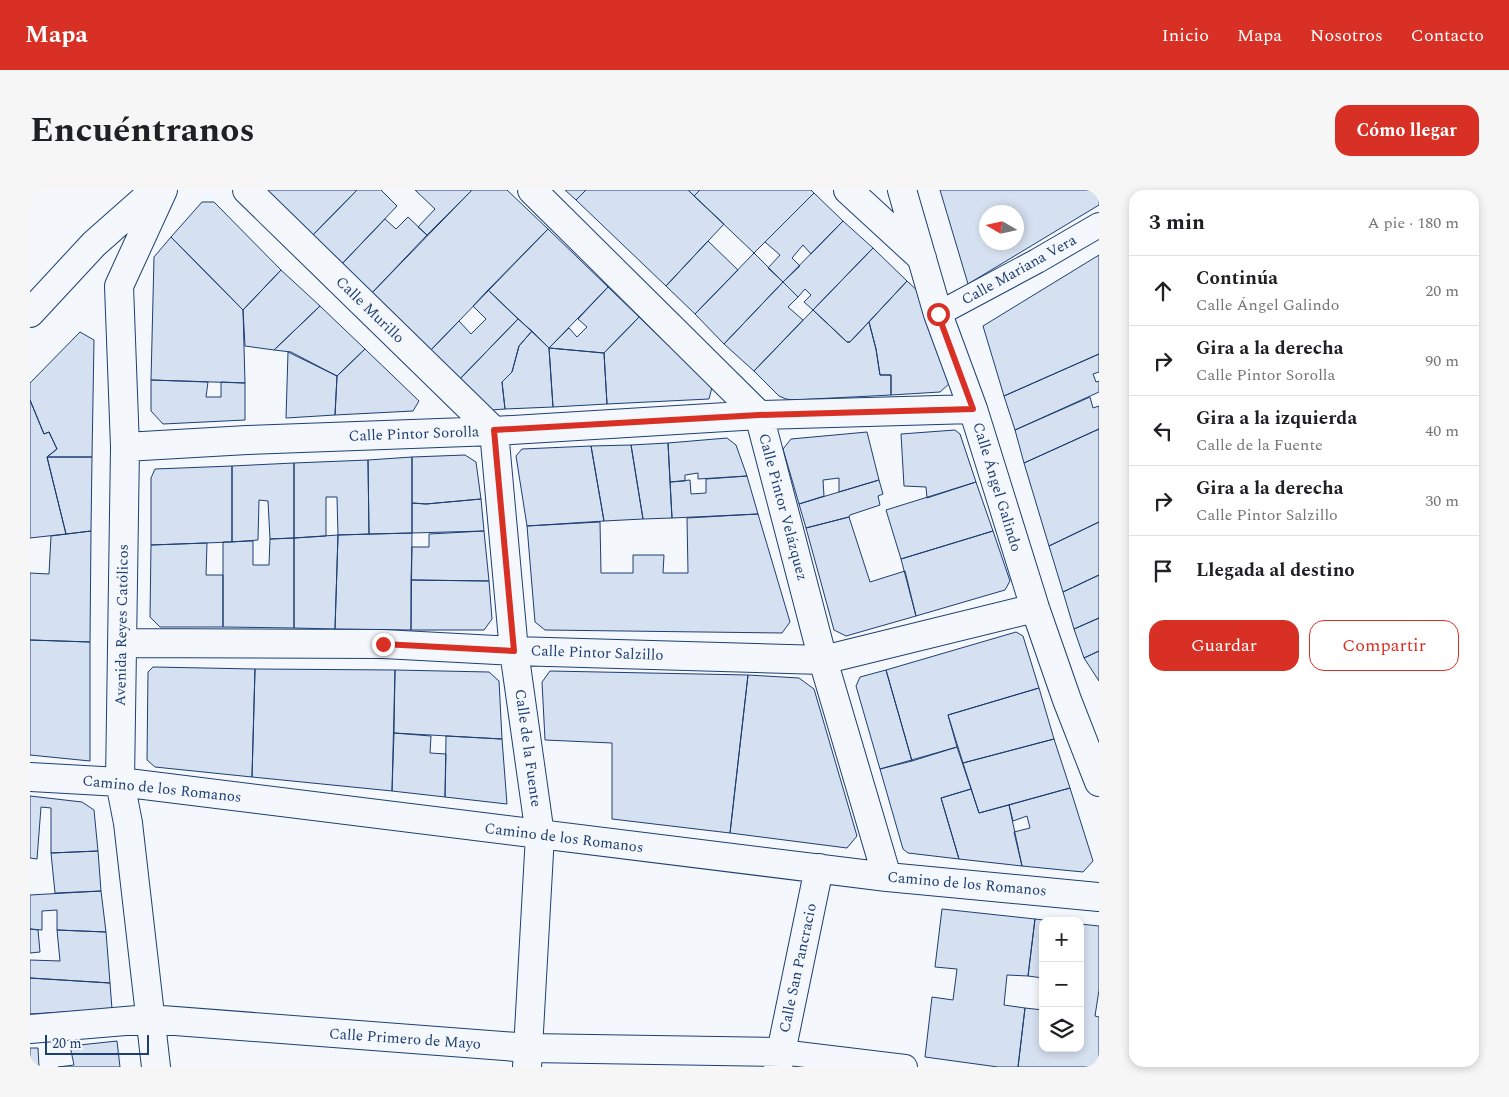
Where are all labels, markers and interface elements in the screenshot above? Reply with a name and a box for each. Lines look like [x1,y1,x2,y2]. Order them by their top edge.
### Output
text: Mapa [25,17,88,53]
text: Inicio [1162,22,1209,49]
text: Mapa [1237,22,1282,49]
text: Nosotros [1310,22,1383,49]
text: Contacto [1411,22,1484,49]
text: Encuéntranos [30,104,255,157]
button: Cómo llegar [1335,105,1479,156]
north arrow [979,205,1024,250]
text: 3 min [1149,207,1205,239]
text: A pie · 180 m [1367,211,1459,235]
street label: Calle Mariana Vera [957,228,1081,311]
text: Continúa [1196,264,1278,293]
street label: Calle Murillo [330,271,410,349]
icon: ahead [1149,277,1177,305]
text: 20 m [1425,279,1459,303]
text: Calle Ángel Galindo [1196,293,1339,317]
route start [927,303,950,326]
text: Gira a la derecha [1196,334,1343,363]
icon: right [1149,347,1177,375]
text: 90 m [1425,349,1459,373]
text: Calle Pintor Sorolla [1196,363,1335,387]
text: Gira a la izquierda [1196,404,1357,433]
icon: left [1149,417,1177,445]
street label: Calle Ángel Galindo [966,419,1028,555]
text: 40 m [1425,419,1459,443]
street label: Calle Pintor Sorolla [348,420,480,448]
street label: Calle Pintor Velázquez [752,431,814,583]
text: Calle de la Fuente [1196,433,1323,457]
text: Gira a la derecha [1196,474,1343,503]
icon: right [1149,487,1177,515]
text: 30 m [1425,489,1459,513]
text: Calle Pintor Salzillo [1196,503,1338,527]
street label: Avenida Reyes Católicos [109,544,135,706]
text: Llegada al destino [1196,556,1355,585]
icon: arrive [1149,557,1177,585]
button: Guardar [1149,620,1299,671]
button: Compartir [1309,620,1459,671]
route end [372,633,395,656]
street label: Calle Pintor Salzillo [530,639,664,667]
street label: Calle de la Fuente [508,688,548,808]
street label: Camino de los Romanos [81,769,243,809]
street label: Camino de los Romanos [483,817,645,859]
street label: Camino de los Romanos [886,866,1048,902]
street label: Calle San Pancracio [773,901,823,1035]
map controls [1039,917,1084,1052]
button: + [1039,917,1084,962]
button: − [1039,962,1084,1007]
button: layers [1039,1007,1084,1052]
street label: Calle Primero de Mayo [328,1022,482,1056]
scale bar [45,1032,149,1055]
text: 20 m [52,1033,82,1054]

